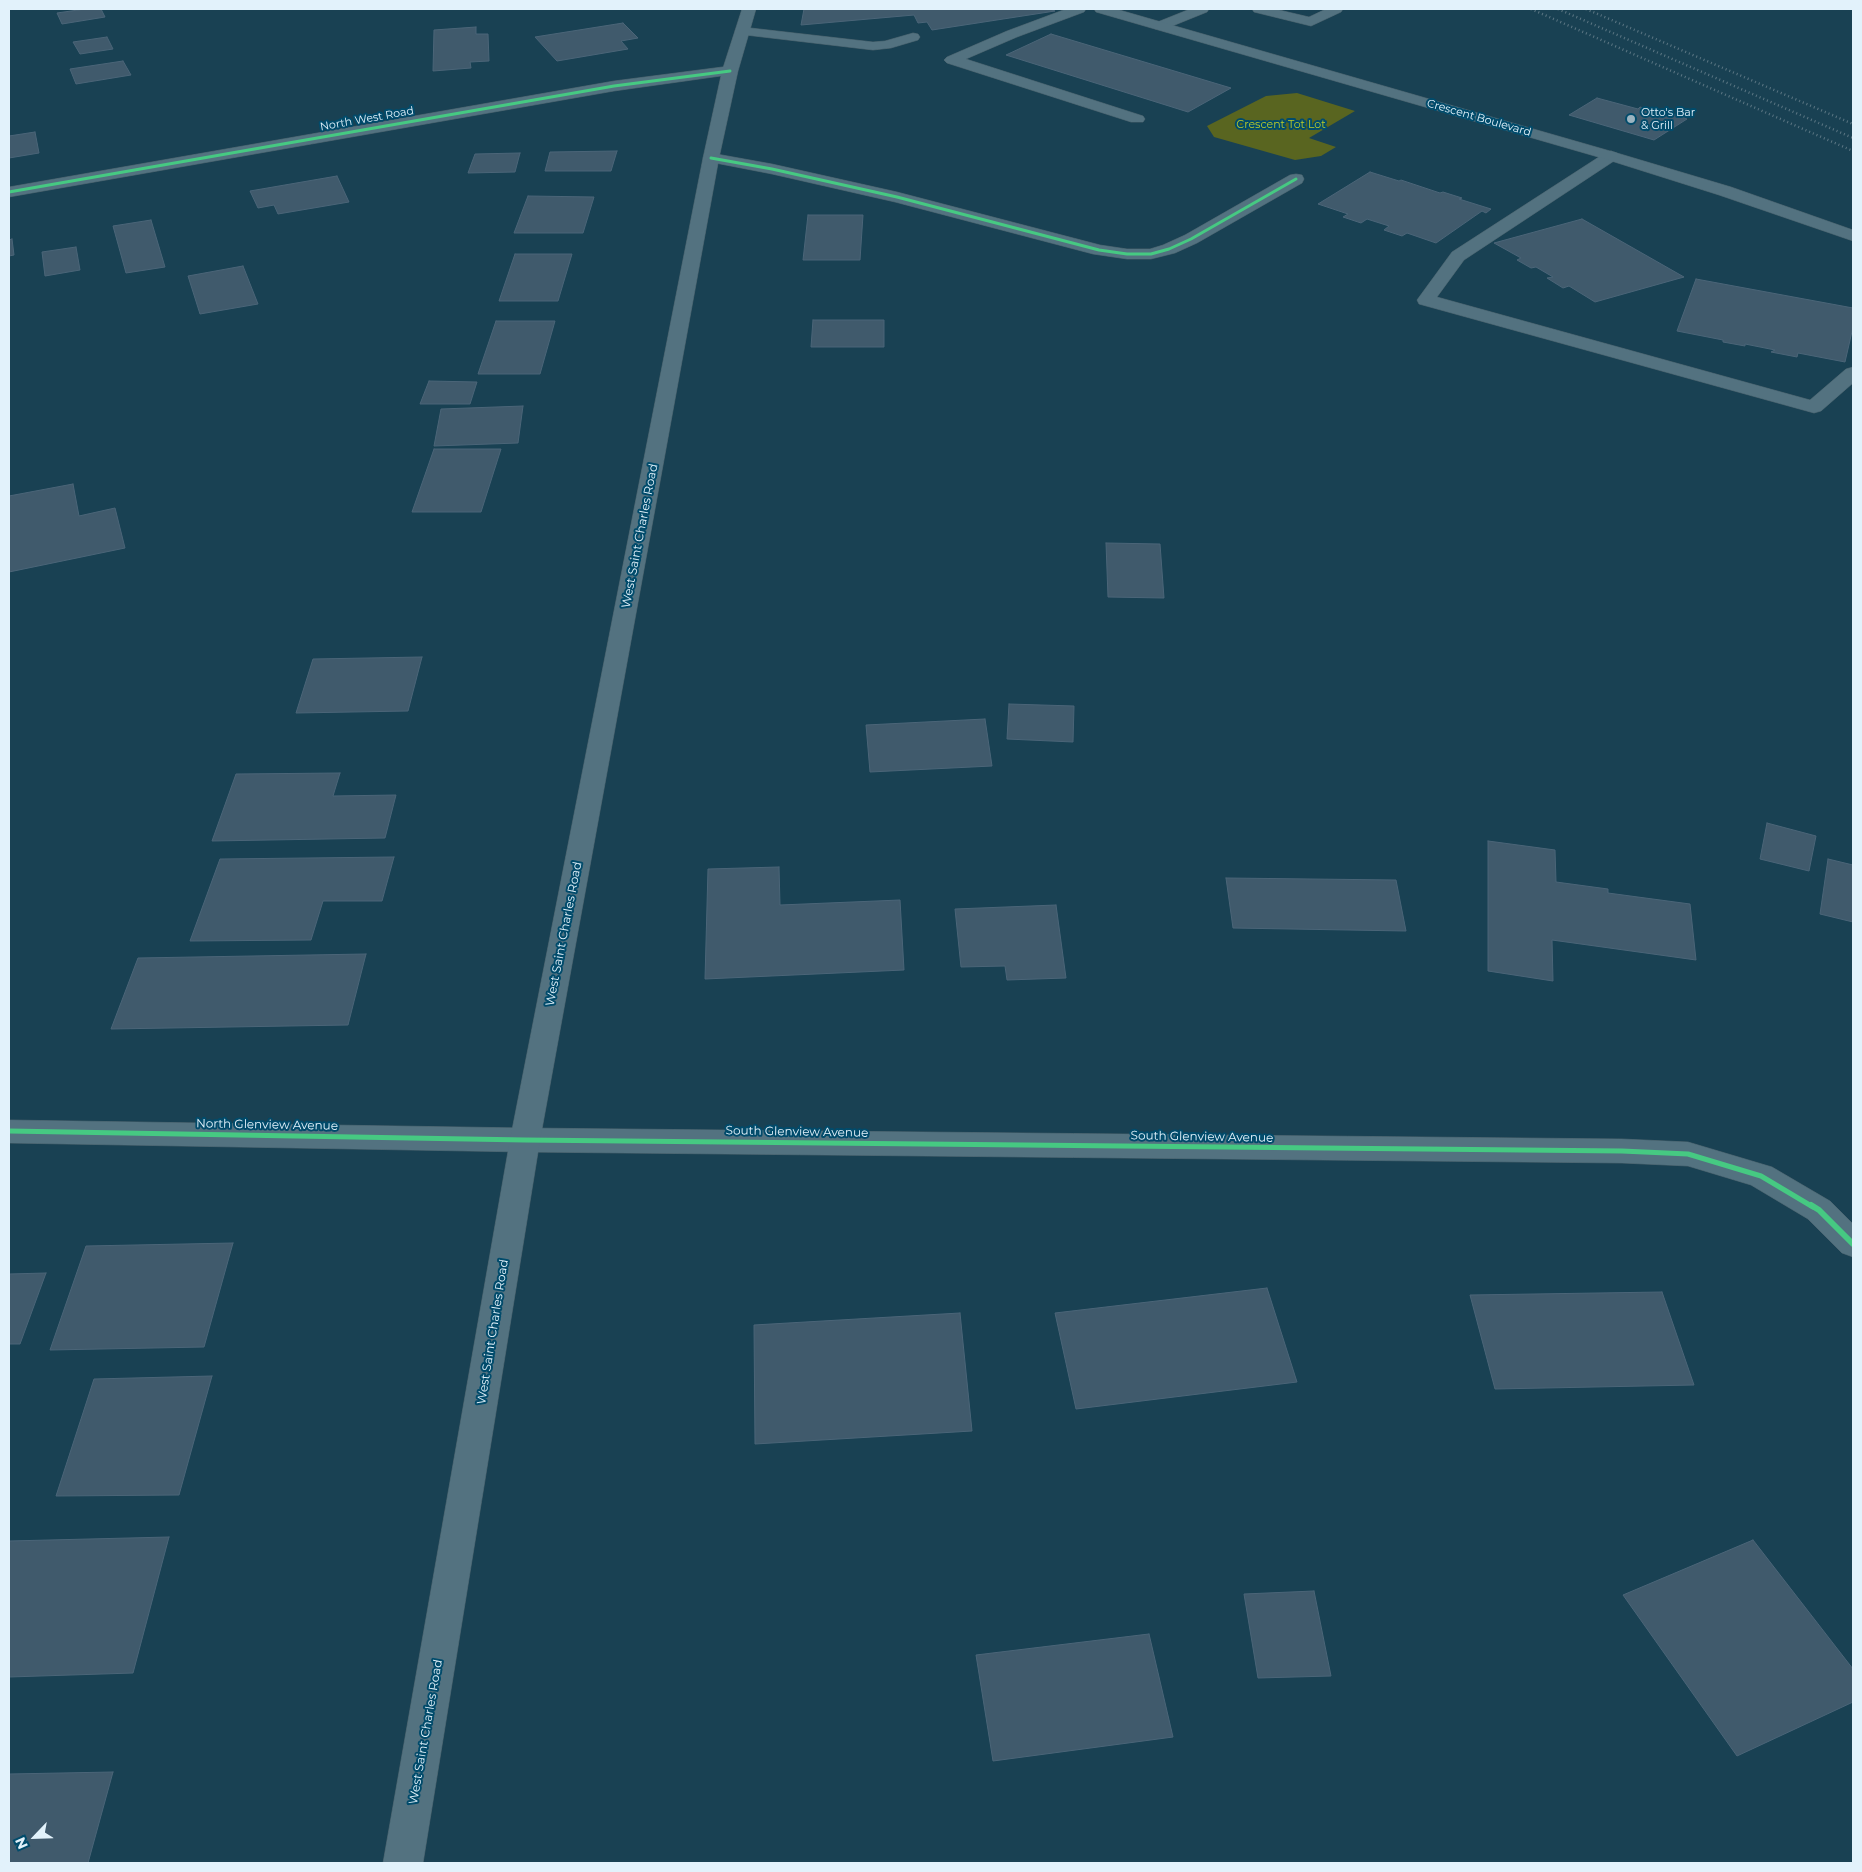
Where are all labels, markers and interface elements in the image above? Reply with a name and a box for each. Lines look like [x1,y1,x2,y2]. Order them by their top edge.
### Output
street label: Crescent Boulevard [1425,97,1533,139]
street label: North West Road [319,104,415,134]
place label: Otto's Bar & Grill [1641,106,1695,132]
marker: Otto's Bar & Grill [1625,113,1637,125]
park label: Crescent Tot Lot [1236,118,1326,132]
street label: West Saint Charles Road [619,463,661,609]
street label: West Saint Charles Road [543,861,585,1007]
street label: North Glenview Avenue [196,1117,338,1133]
street label: South Glenview Avenue [726,1124,868,1140]
street label: South Glenview Avenue [1131,1129,1273,1145]
street label: West Saint Charles Road [474,1258,512,1406]
street label: West Saint Charles Road [406,1658,446,1806]
north arrow [10,1812,60,1862]
text: N [11,1834,32,1852]

